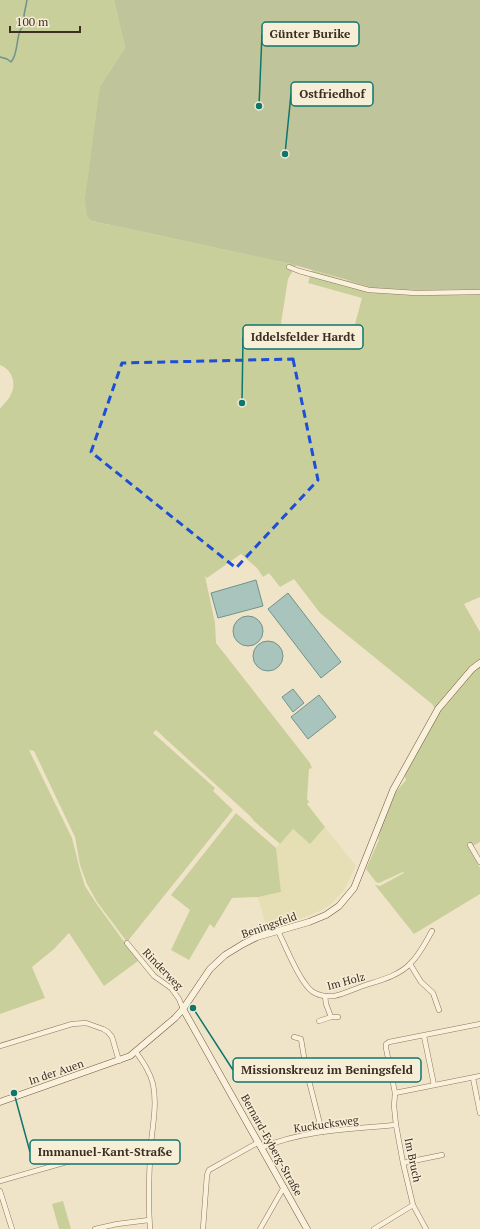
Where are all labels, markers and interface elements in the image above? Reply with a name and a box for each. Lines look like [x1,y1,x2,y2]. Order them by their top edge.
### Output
scale bar [10,8,80,34]
text: 100 m [16,14,49,29]
callout: Günter Burike [262,22,359,46]
text: Günter Burike [269,26,351,41]
callout: Ostfriedhof [291,82,373,106]
text: Ostfriedhof [299,86,366,101]
callout: Iddelsfelder Hardt [243,325,363,349]
text: Iddelsfelder Hardt [251,329,355,344]
street label: Beningsfeld [239,909,299,941]
street label: Rinderweg [140,945,186,993]
street label: Im Holz [325,969,367,993]
street label: In der Auen [27,1056,86,1088]
callout: Missionskreuz im Beningsfeld [233,1058,421,1082]
text: Missionskreuz im Beningsfeld [241,1062,414,1077]
street label: Bernard-Eyberg-Straße [238,1092,306,1199]
street label: Kuckucksweg [293,1112,360,1135]
street label: Im Bruch [401,1137,425,1184]
callout: Immanuel-Kant-Straße [30,1140,180,1164]
text: Immanuel-Kant-Straße [38,1144,173,1159]

